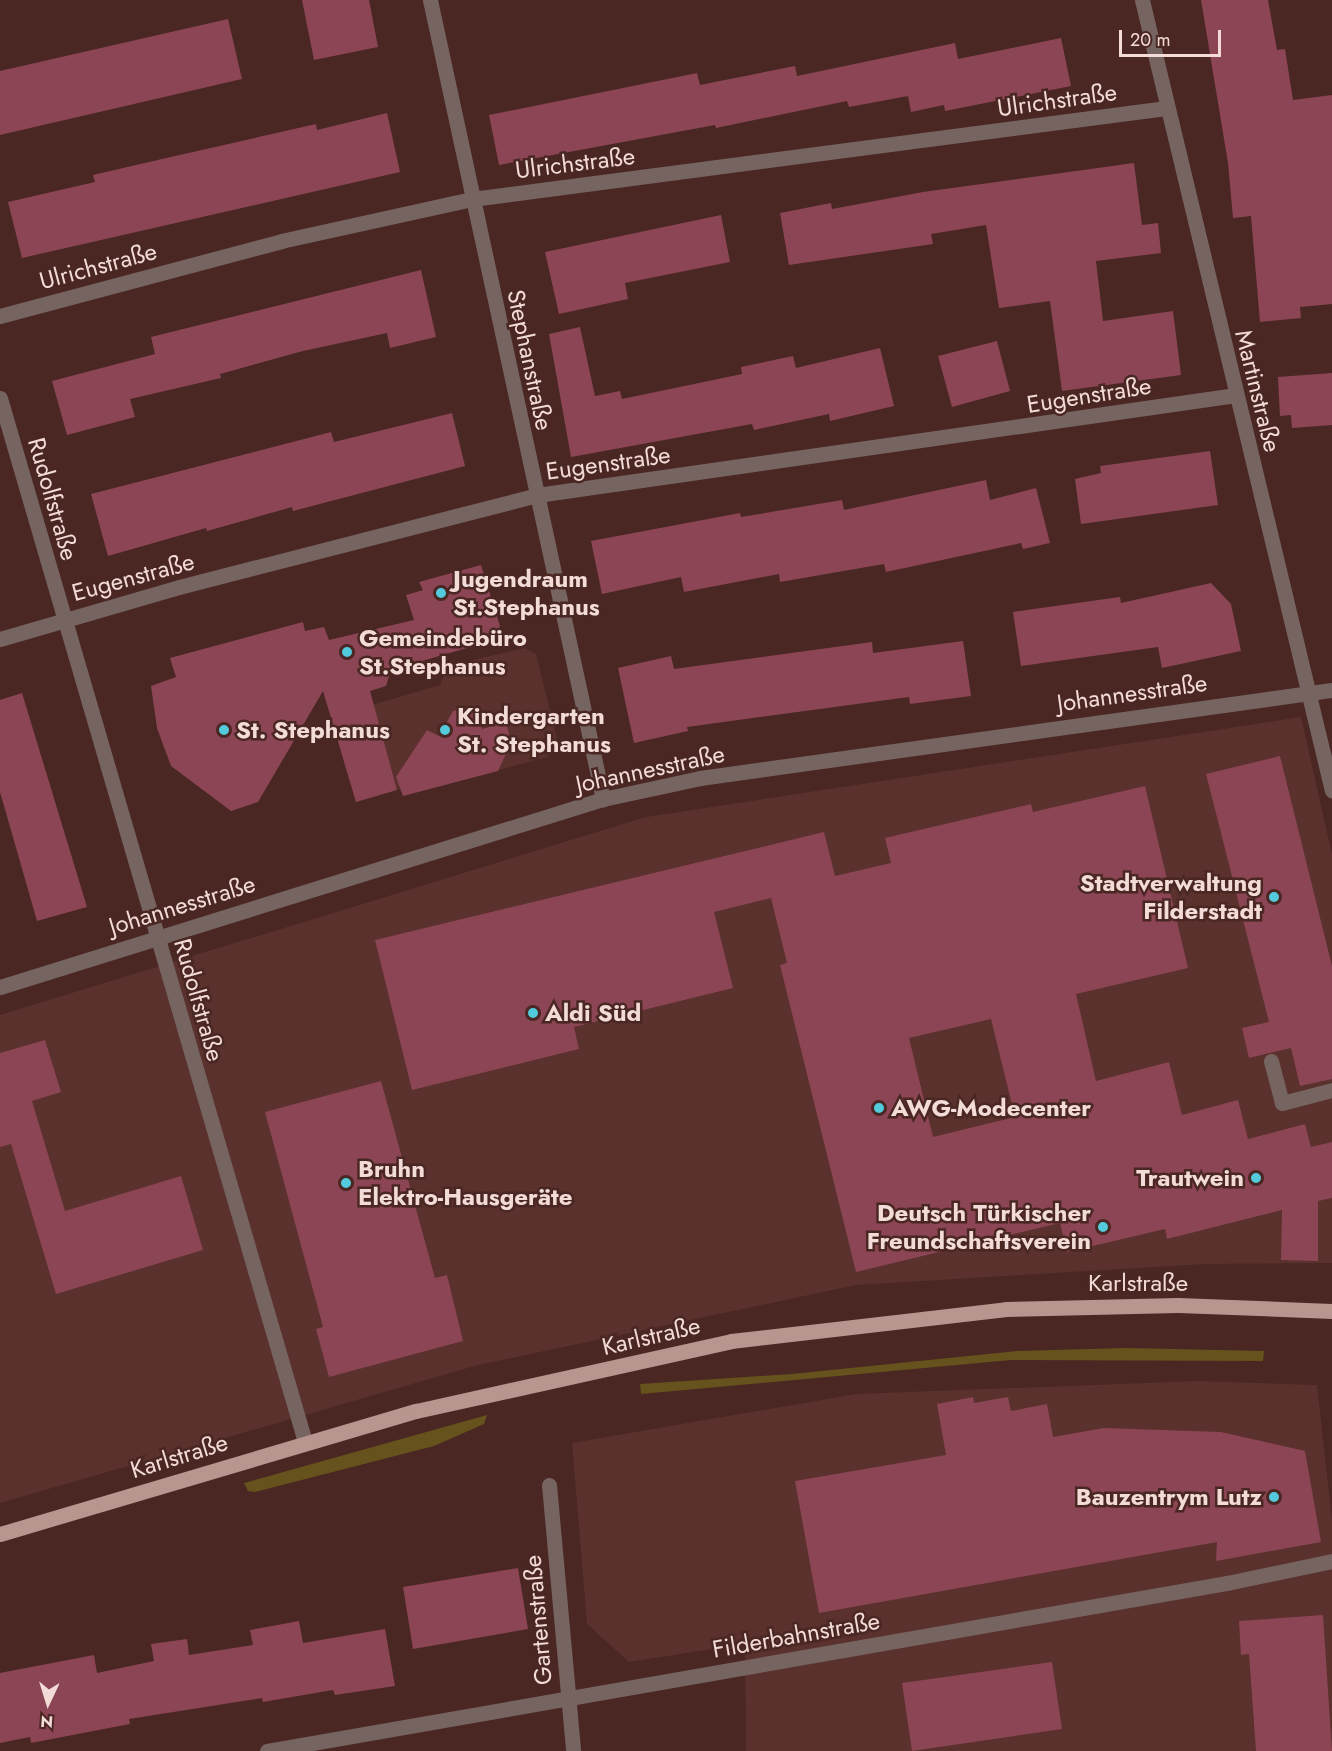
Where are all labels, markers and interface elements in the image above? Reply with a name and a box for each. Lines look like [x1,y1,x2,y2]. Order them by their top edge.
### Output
scale bar [1122,18,1224,56]
text: 20 m [1130,27,1170,53]
street label: Ulrichstraße [995,77,1119,123]
street label: Ulrichstraße [514,141,636,185]
street label: Ulrichstraße [36,237,160,295]
street label: Stephanstraße [501,287,559,433]
street label: Martinstraße [1229,327,1287,455]
street label: Eugenstraße [1025,371,1153,419]
street label: Rudolfstraße [22,434,84,564]
street label: Eugenstraße [544,440,672,486]
street label: Eugenstraße [69,547,197,607]
place label: Jugendraum St.Stephanus [453,565,600,621]
marker: Jugendraum St.Stephanus [434,586,448,600]
place label: Gemeindebüro St.Stephanus [359,624,527,680]
marker: Gemeindebüro St.Stephanus [340,645,354,659]
street label: Johannesstraße [1055,668,1209,718]
place label: Kindergarten St. Stephanus [457,702,611,758]
place label: St. Stephanus [236,716,390,744]
marker: St. Stephanus [217,723,231,737]
marker: Kindergarten St. Stephanus [438,723,452,737]
street label: Johannesstraße [573,739,727,799]
street label: Johannesstraße [105,869,259,941]
place label: Stadtverwaltung Filderstadt [1080,869,1262,925]
marker: Stadtverwaltung Filderstadt [1267,890,1281,904]
street label: Rudolfstraße [168,935,230,1065]
place label: Aldi Süd [545,999,641,1027]
marker: Aldi Süd [526,1006,540,1020]
place label: AWG-Modecenter [891,1094,1091,1122]
marker: AWG-Modecenter [872,1101,886,1115]
place label: Bruhn Elektro-Hausgeräte [358,1155,572,1211]
place label: Trautwein [1136,1164,1244,1192]
marker: Trautwein [1249,1171,1263,1185]
marker: Bruhn Elektro-Hausgeräte [339,1176,353,1190]
place label: Deutsch Türkischer Freundschaftsverein [867,1199,1091,1255]
marker: Deutsch Türkischer Freundschaftsverein [1096,1220,1110,1234]
street label: Karlstraße [1088,1269,1188,1297]
street label: Karlstraße [599,1311,703,1361]
street label: Karlstraße [127,1428,231,1484]
place label: Bauzentrym Lutz [1076,1483,1262,1511]
marker: Bauzentrym Lutz [1267,1490,1281,1504]
street label: Gartenstraße [518,1554,558,1686]
street label: Filderbahnstraße [710,1606,882,1664]
north arrow [18,1673,78,1733]
text: N [40,1710,54,1733]

